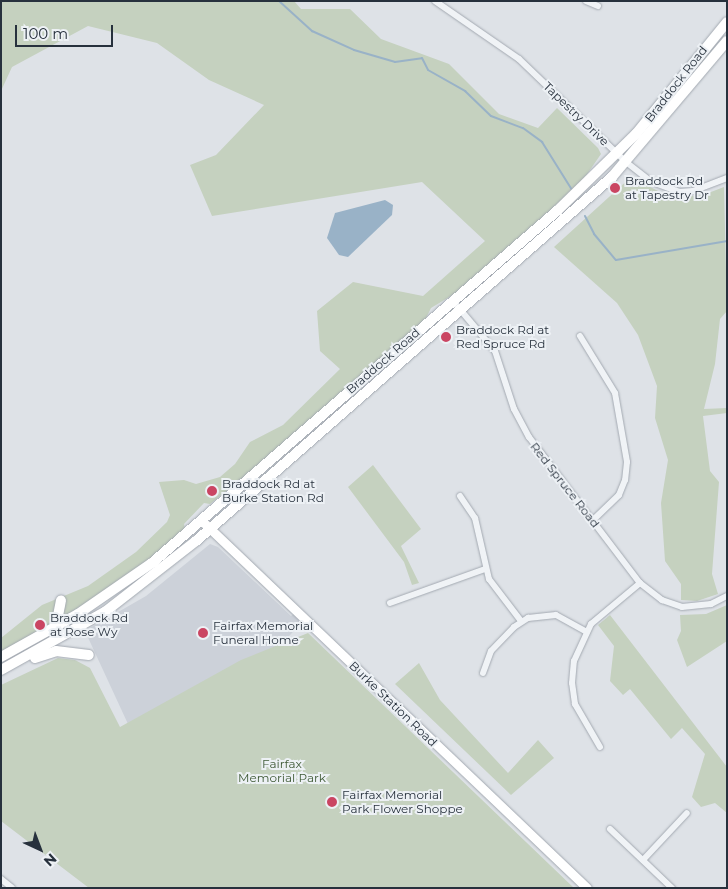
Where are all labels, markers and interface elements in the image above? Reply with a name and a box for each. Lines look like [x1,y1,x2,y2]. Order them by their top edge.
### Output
scale bar [18,15,115,47]
text: 100 m [23,24,68,43]
street label: Braddock Road [642,43,710,125]
street label: Tapestry Drive [540,79,612,149]
place label: Braddock Rd at Tapestry Dr [625,174,709,202]
marker: Braddock Rd at Tapestry Dr [609,182,621,194]
place label: Braddock Rd at Red Spruce Rd [456,323,549,351]
street label: Braddock Road [343,325,423,397]
marker: Braddock Rd at Red Spruce Rd [440,331,452,343]
street label: Red Spruce Road [527,440,603,530]
place label: Braddock Rd at Burke Station Rd [222,477,324,505]
marker: Braddock Rd at Burke Station Rd [206,485,218,497]
place label: Braddock Rd at Rose Wy [50,611,128,639]
marker: Braddock Rd at Rose Wy [34,619,46,631]
place label: Fairfax Memorial Funeral Home [213,619,313,647]
marker: Fairfax Memorial Funeral Home [197,627,209,639]
street label: Burke Station Road [346,658,440,750]
park label: Fairfax Memorial Park [238,757,326,785]
place label: Fairfax Memorial Park Flower Shoppe [342,788,463,816]
marker: Fairfax Memorial Park Flower Shoppe [326,796,338,808]
north arrow [15,824,65,874]
text: N [40,850,61,870]

